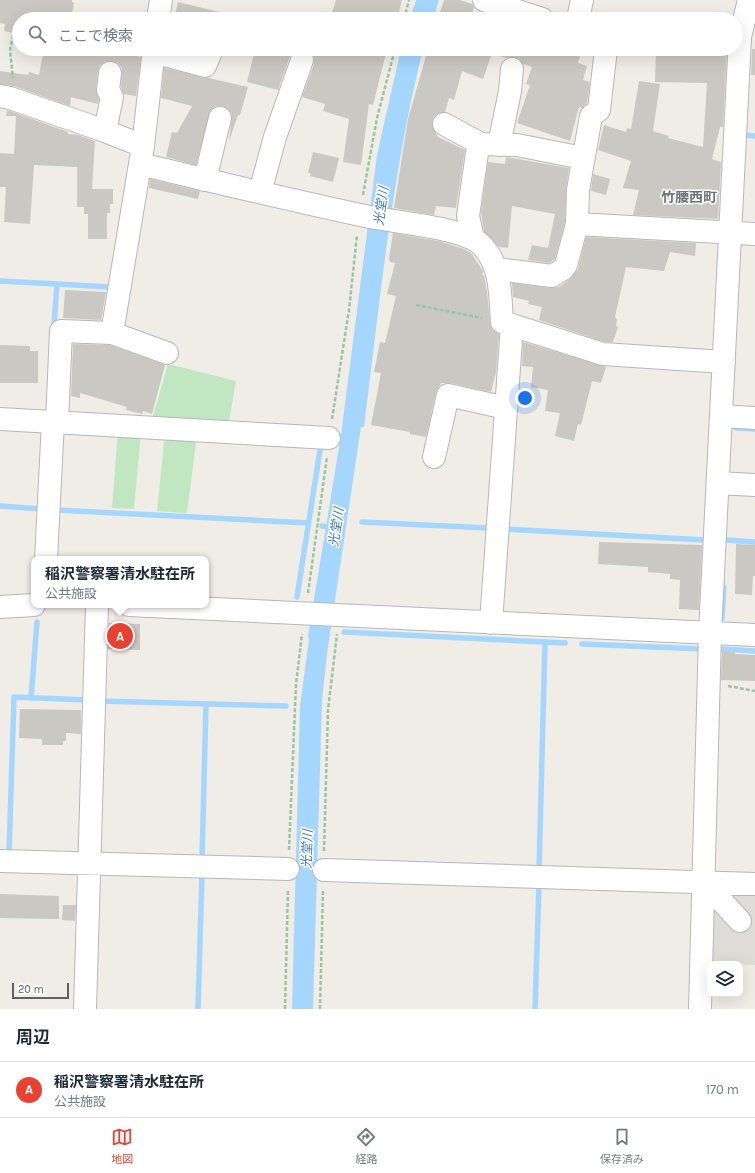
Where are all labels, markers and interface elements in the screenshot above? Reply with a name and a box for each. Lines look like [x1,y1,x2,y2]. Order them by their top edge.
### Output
search box [12,12,743,56]
icon: search [26,23,48,45]
text: ここで検索 [58,27,133,45]
water label: 光堂川 [371,184,391,226]
district label: 竹腰西町 [661,189,717,206]
your location [515,388,535,408]
water label: 光堂川 [326,505,347,547]
popup [31,556,209,608]
text: 稲沢警察署清水駐在所 [45,565,195,583]
text: 公共施設 [45,586,97,601]
pin: A [107,621,133,651]
water label: 光堂川 [299,827,315,869]
map controls [707,961,743,997]
button: layers [707,961,743,997]
scale bar [12,981,69,1000]
text: 20 m [18,983,44,996]
text: 周辺 [16,1027,50,1047]
text: 稲沢警察署清水駐在所 [54,1073,204,1091]
text: A [25,1082,33,1097]
text: 170 m [706,1082,739,1097]
text: 公共施設 [54,1094,106,1109]
tab: 地図 [111,1126,133,1166]
tab: 経路 [355,1126,377,1166]
tab: 保存済み [600,1126,644,1166]

